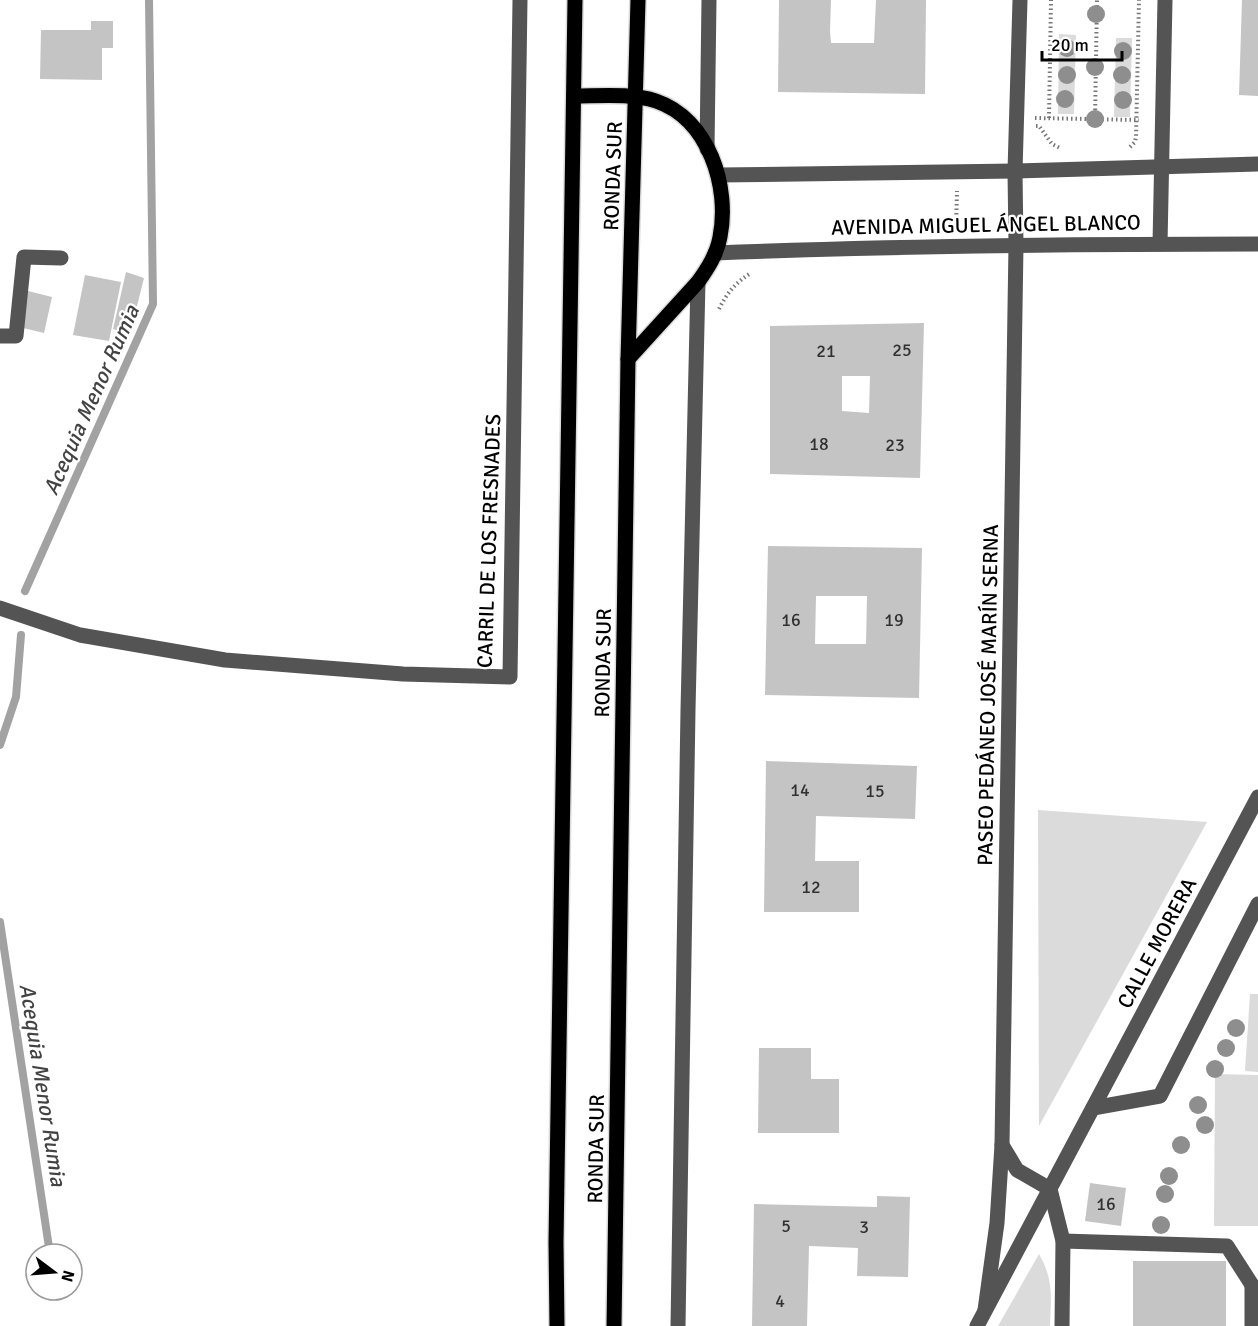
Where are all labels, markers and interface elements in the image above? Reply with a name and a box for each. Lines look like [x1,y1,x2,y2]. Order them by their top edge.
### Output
scale bar [1042,24,1122,62]
text: 20 m [1051,34,1089,56]
street label: RONDA SUR [598,121,628,231]
street label: AVENIDA MIGUEL ÁNGEL BLANCO [831,209,1141,241]
water label: Acequia Menor Rumia [37,300,145,499]
house number: 25 [892,339,912,361]
house number: 21 [816,340,836,362]
street label: CARRIL DE LOS FRESNADES [472,413,506,669]
house number: 18 [809,433,829,455]
house number: 23 [885,434,905,456]
street label: PASEO PEDÁNEO JOSÉ MARÍN SERNA [972,524,1004,866]
street label: RONDA SUR [589,608,617,718]
house number: 16 [781,609,801,631]
house number: 19 [884,609,904,631]
house number: 14 [790,779,810,801]
house number: 15 [865,780,885,802]
street label: CALLE MORERA [1112,873,1202,1013]
house number: 12 [801,876,821,898]
water label: Acequia Menor Rumia [14,982,72,1189]
street label: RONDA SUR [582,1094,610,1204]
house number: 16 [1096,1193,1116,1215]
house number: 5 [781,1215,791,1237]
house number: 3 [859,1216,869,1238]
north arrow [24,1242,84,1302]
text: N [56,1268,79,1284]
house number: 4 [775,1290,785,1312]

